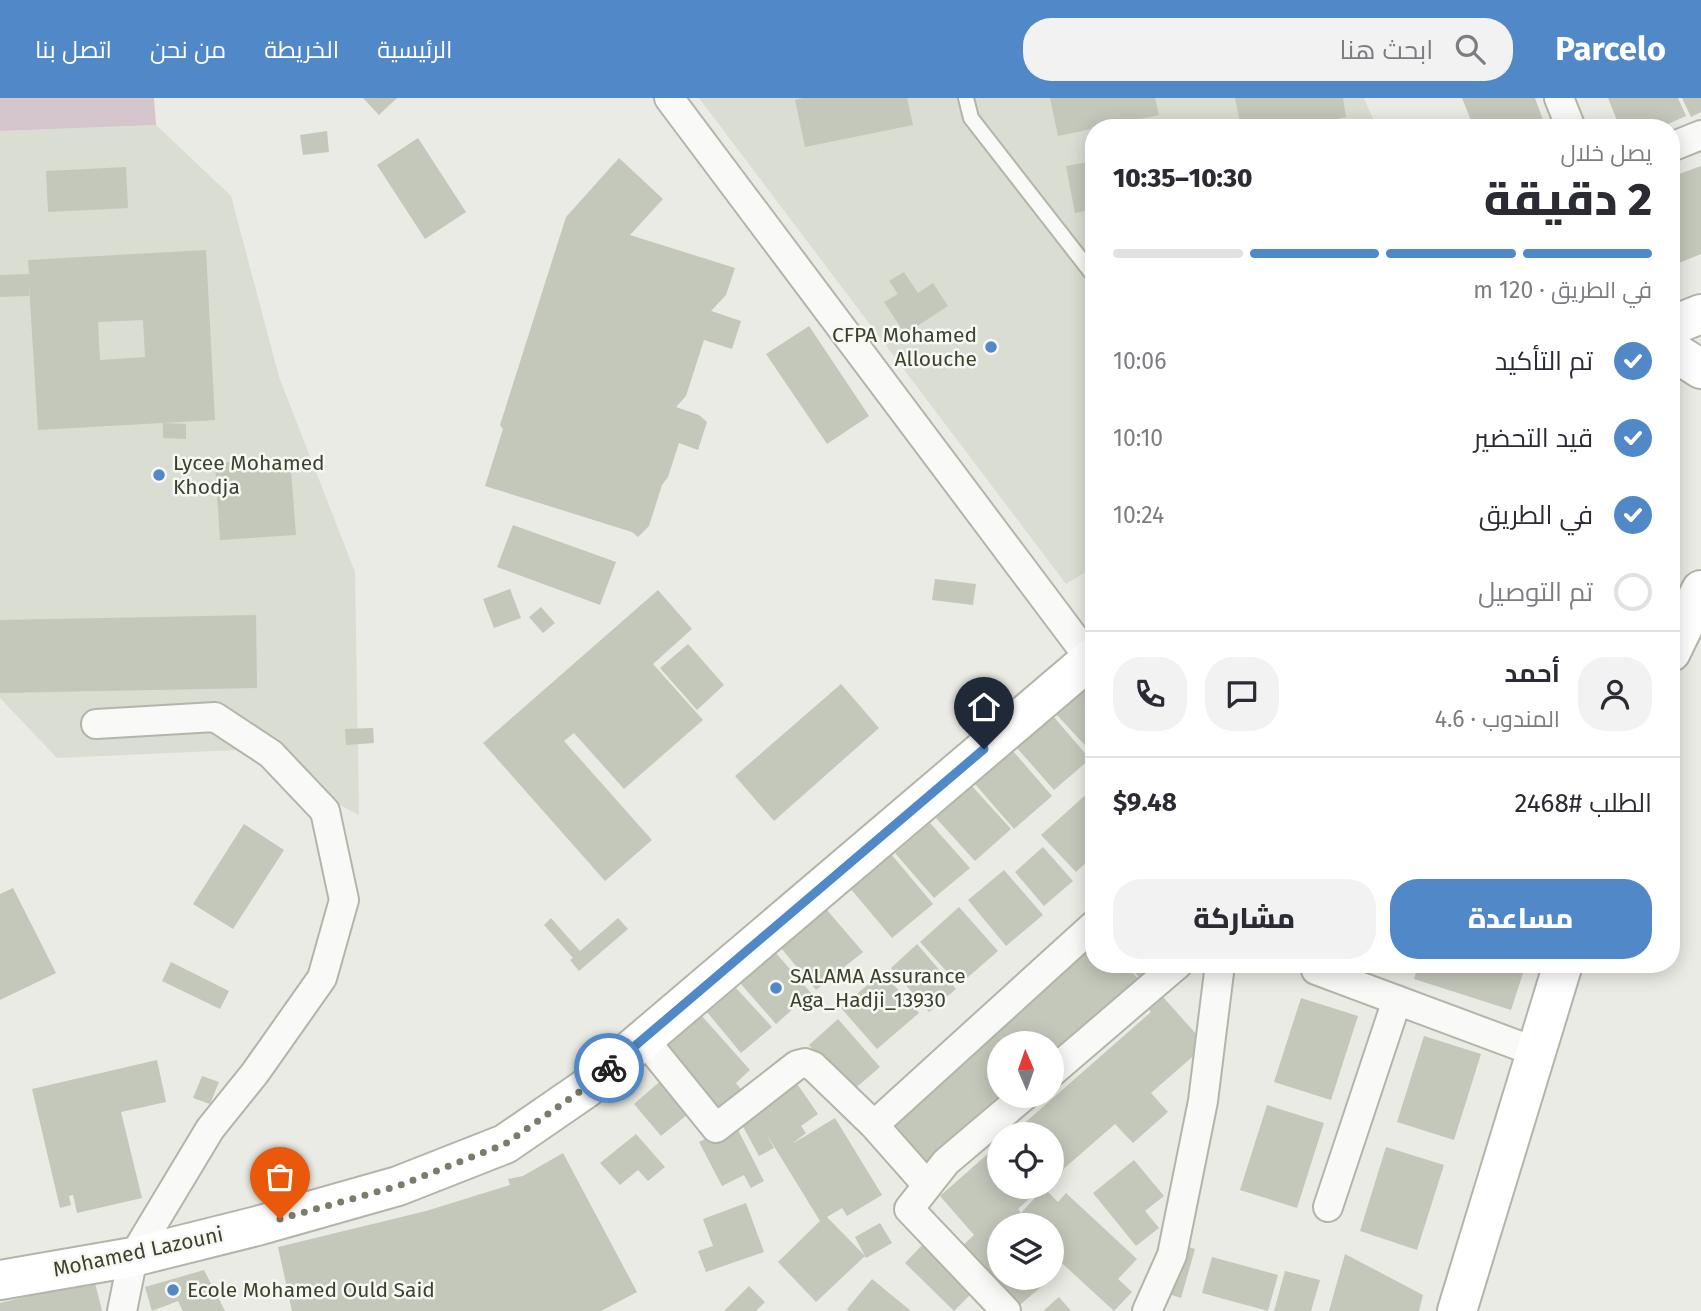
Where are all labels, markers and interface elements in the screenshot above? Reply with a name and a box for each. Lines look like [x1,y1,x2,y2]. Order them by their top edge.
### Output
search box [1023,18,1513,81]
text: Parcelo [1555,29,1666,69]
icon: search [1451,30,1489,68]
text: ابحث هنا [1340,35,1433,66]
text: اتصل بنا [35,36,112,64]
text: من نحن [150,36,226,64]
text: الخريطة [264,36,339,64]
text: الرئيسية [377,36,452,64]
text: يصل خلال [1561,139,1652,167]
text: 10:30–10:35 [1113,163,1252,194]
text: 2 دقيقة [1484,172,1652,227]
text: في الطريق · 120 m [1473,276,1652,304]
place label: CFPA Mohamed Allouche [832,322,977,372]
marker: CFPA Mohamed Allouche [983,339,999,355]
icon: check [1614,342,1652,380]
text: تم التأكيد [1495,346,1593,377]
text: 10:06 [1113,347,1166,375]
icon: check [1614,419,1652,457]
text: قيد التحضير [1474,423,1593,454]
text: 10:10 [1113,424,1163,452]
place label: Lycee Mohamed Khodja [173,450,325,500]
marker: Lycee Mohamed Khodja [151,467,167,483]
icon: check [1614,496,1652,534]
text: في الطريق [1479,500,1593,531]
text: 10:24 [1113,501,1164,529]
text: تم التوصيل [1478,577,1593,608]
button: phone [1113,657,1187,731]
button: chat [1205,657,1279,731]
button: person [1578,657,1652,731]
text: أحمد [1504,658,1560,689]
pin [954,677,1014,749]
icon: home [965,688,1003,726]
text: المندوب · 4.6 [1435,705,1560,733]
text: $9.48 [1113,787,1177,818]
text: الطلب #2468 [1515,788,1652,819]
button: مشاركة [1113,879,1376,959]
button: مساعدة [1390,879,1652,959]
place label: SALAMA Assurance Aga_Hadji_13930 [790,963,966,1013]
marker: SALAMA Assurance Aga_Hadji_13930 [768,980,784,996]
north arrow [987,1031,1064,1108]
map controls [987,1031,1064,1290]
courier [574,1033,644,1103]
icon: bike [590,1049,628,1087]
button: locate [987,1122,1064,1199]
pin [250,1147,310,1219]
icon: bag [261,1158,299,1196]
button: layers [987,1213,1064,1290]
street label: Mohamed Lazouni [51,1221,225,1283]
place label: Ecole Mohamed Ould Said [187,1277,435,1303]
marker: Ecole Mohamed Ould Said [165,1282,181,1298]

